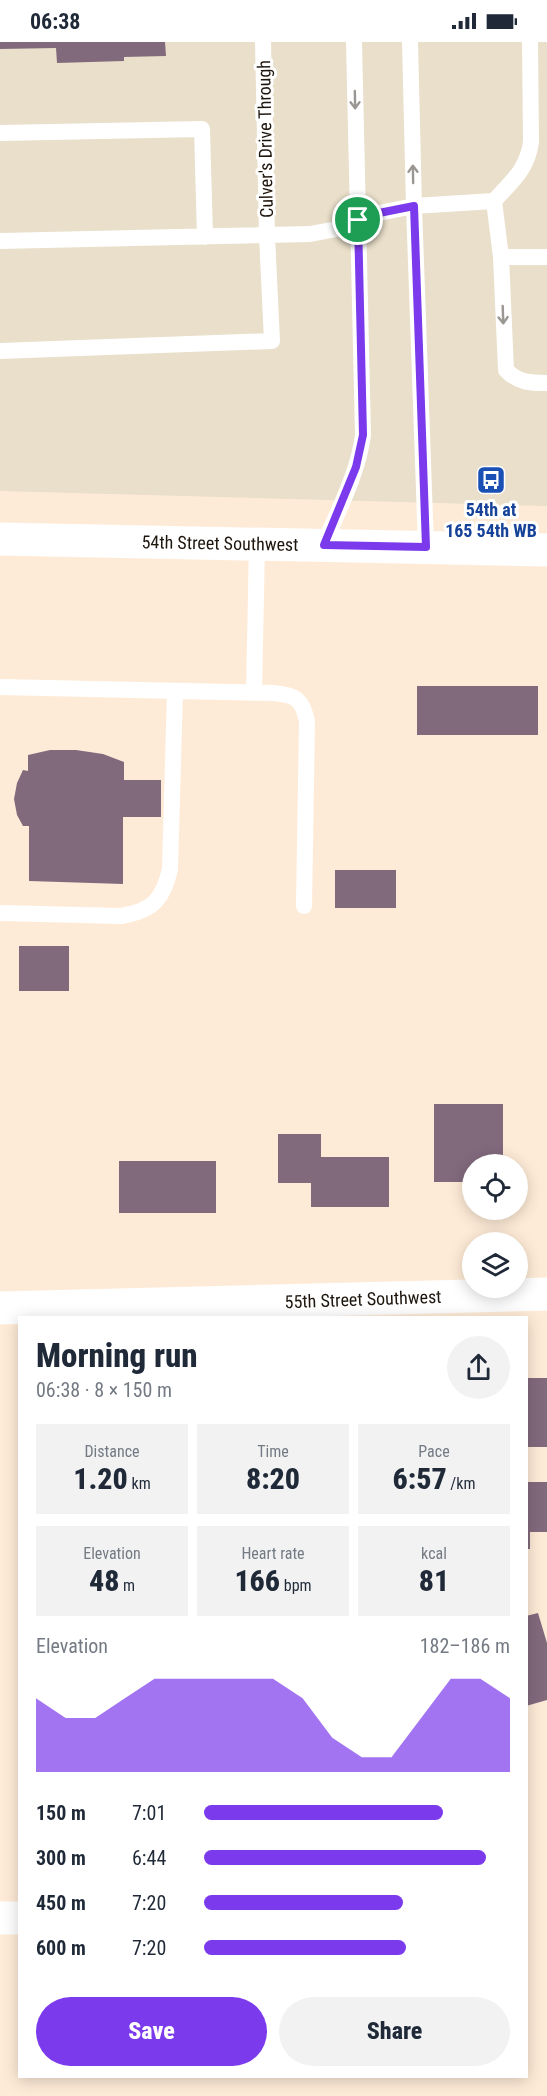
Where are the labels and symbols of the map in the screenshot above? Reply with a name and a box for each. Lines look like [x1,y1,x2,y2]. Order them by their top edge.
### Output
street label: Culver's Drive Through [253,60,277,218]
one-way arrow [350,90,361,110]
one-way arrow [407,165,419,185]
pin [332,194,383,245]
one-way arrow [498,305,509,324]
bus stop icon: 54th at 165 54th WB [475,464,507,496]
place label: 54th at 165 54th WB [445,499,537,541]
street label: 54th Street Southwest [141,531,299,555]
street label: 55th Street Southwest [284,1286,442,1312]

